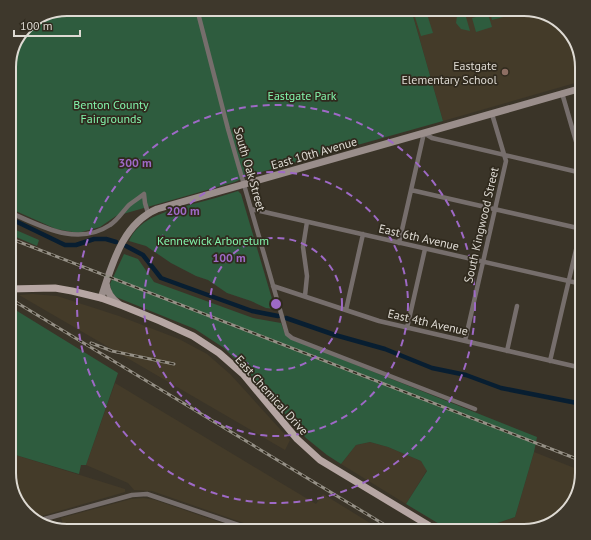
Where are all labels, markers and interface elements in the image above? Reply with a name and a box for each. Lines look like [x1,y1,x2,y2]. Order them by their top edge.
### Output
scale bar [14,12,80,38]
text: 100 m [20,18,53,33]
place label: Eastgate Elementary School [401,58,497,87]
marker: Eastgate Elementary School [500,67,510,77]
park label: Eastgate Park [267,88,337,103]
park label: Benton County Fairgrounds [73,97,149,126]
street label: South Oak Street [231,125,269,213]
street label: East 10th Avenue [269,134,359,172]
text: 300 m [118,155,152,170]
street label: South Kingwood Street [460,166,502,284]
text: 200 m [166,203,200,218]
street label: East 6th Avenue [377,220,461,254]
park label: Kennewick Arboretum [157,233,269,248]
text: 100 m [212,250,246,265]
centre of rings [269,297,283,311]
street label: East 4th Avenue [386,305,470,339]
street label: East Chemical Drive [232,352,312,438]

